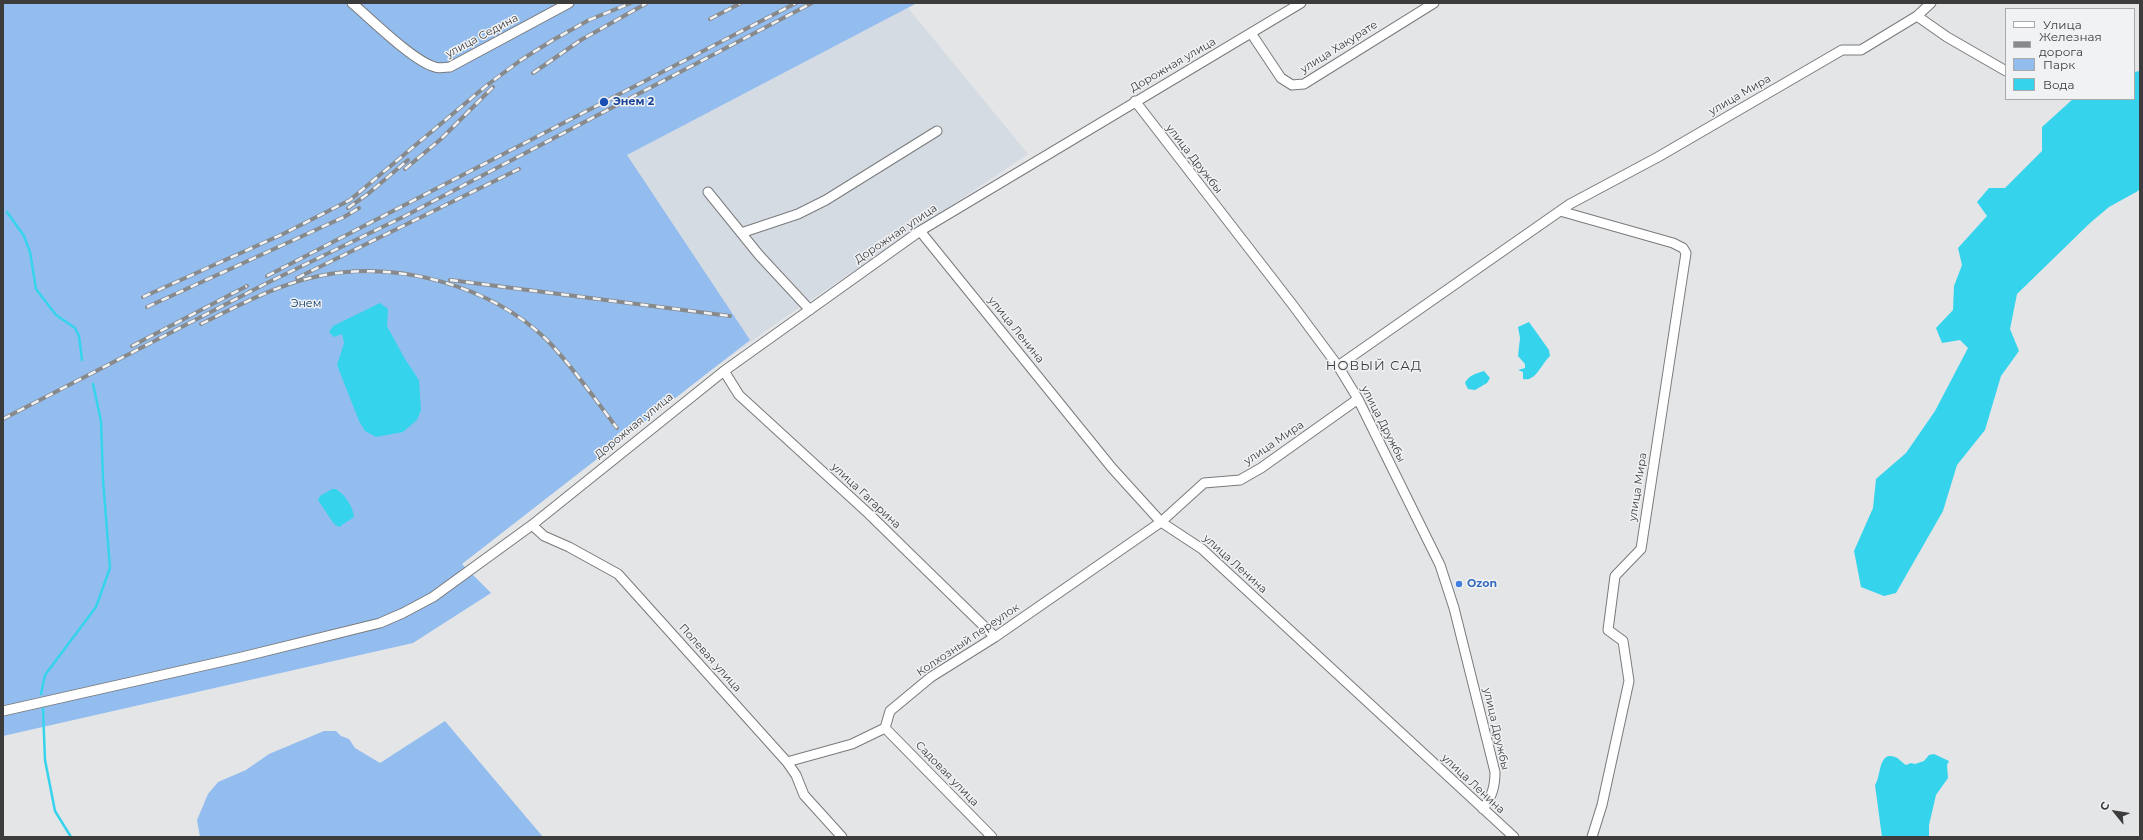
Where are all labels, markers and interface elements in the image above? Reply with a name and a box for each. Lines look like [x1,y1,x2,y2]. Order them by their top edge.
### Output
legend [2005,8,2135,100]
street label: улица Седина [444,11,520,61]
text: Улица [2043,17,2082,32]
street label: улица Хакурате [1298,18,1380,76]
text: Железная дорога [2039,29,2102,59]
street label: Дорожная улица [1128,35,1218,95]
text: Парк [2043,57,2075,72]
street label: улица Мира [1707,72,1773,118]
text: Вода [2043,77,2074,92]
place label: Энем 2 [613,95,654,109]
marker: Энем 2 [598,96,610,108]
street label: улица Дружбы [1163,122,1225,196]
street label: Дорожная улица [852,201,940,267]
street label: улица Ленина [985,294,1047,366]
park label: Энем [291,297,321,311]
district label: НОВЫЙ САД [1326,358,1422,374]
street label: улица Дружбы [1358,384,1408,464]
street label: Дорожная улица [592,390,676,462]
street label: улица Мира [1242,418,1306,468]
street label: улица Мира [1626,452,1650,522]
street label: улица Гагарина [829,460,903,532]
street label: улица Ленина [1200,532,1270,596]
place label: Ozon [1467,577,1497,591]
marker: Ozon [1454,579,1464,589]
street label: Колхозный переулок [914,601,1022,679]
street label: Полевая улица [676,621,744,695]
street label: улица Дружбы [1480,687,1512,771]
street label: Садовая улица [913,739,981,809]
street label: улица Ленина [1439,751,1507,817]
north arrow [2095,792,2135,832]
text: С [2097,799,2113,813]

